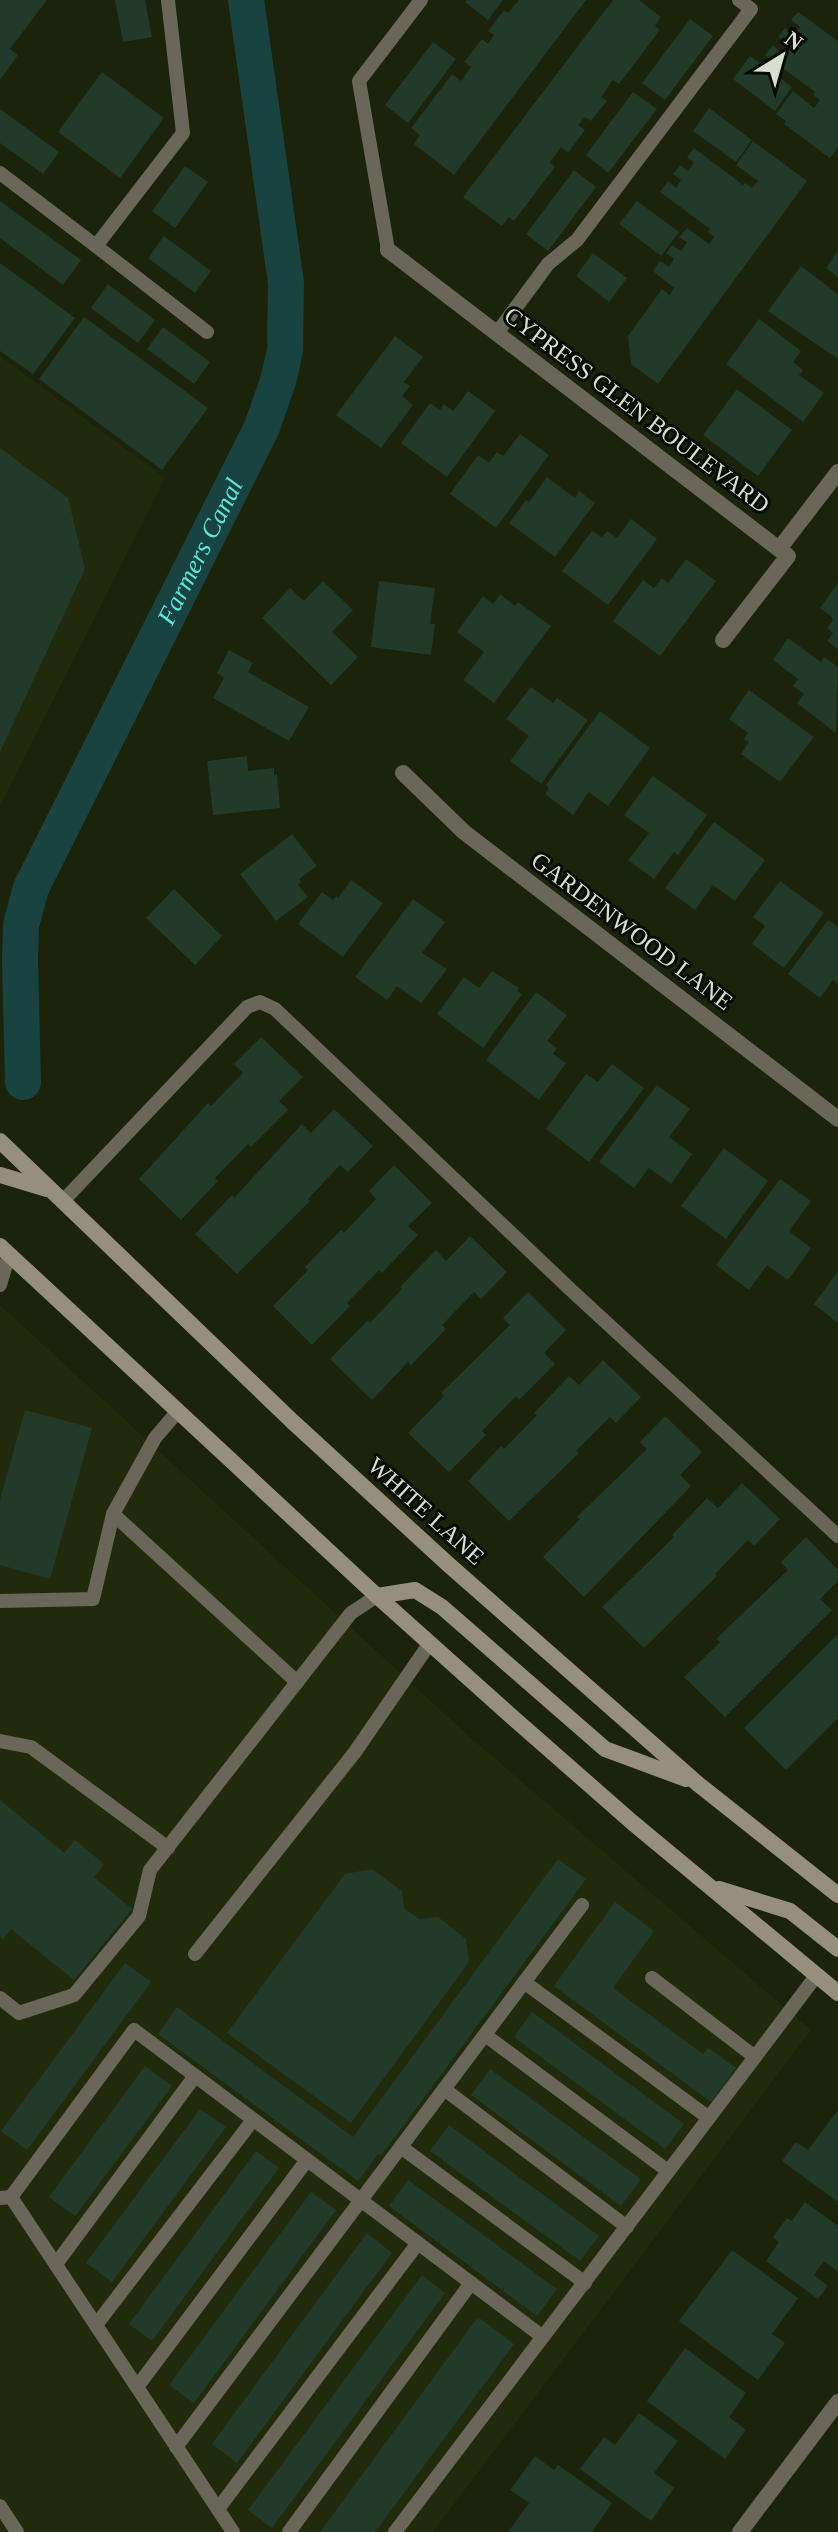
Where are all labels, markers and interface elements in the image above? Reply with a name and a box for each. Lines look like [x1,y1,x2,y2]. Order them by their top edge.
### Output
north arrow [742,16,822,96]
text: N [780,26,808,55]
street label: CYPRESS GLEN BOULEVARD [499,302,775,518]
water label: Farmers Canal [151,474,249,630]
street label: GARDENWOOD LANE [526,847,738,1015]
street label: WHITE LANE [363,1452,489,1570]

